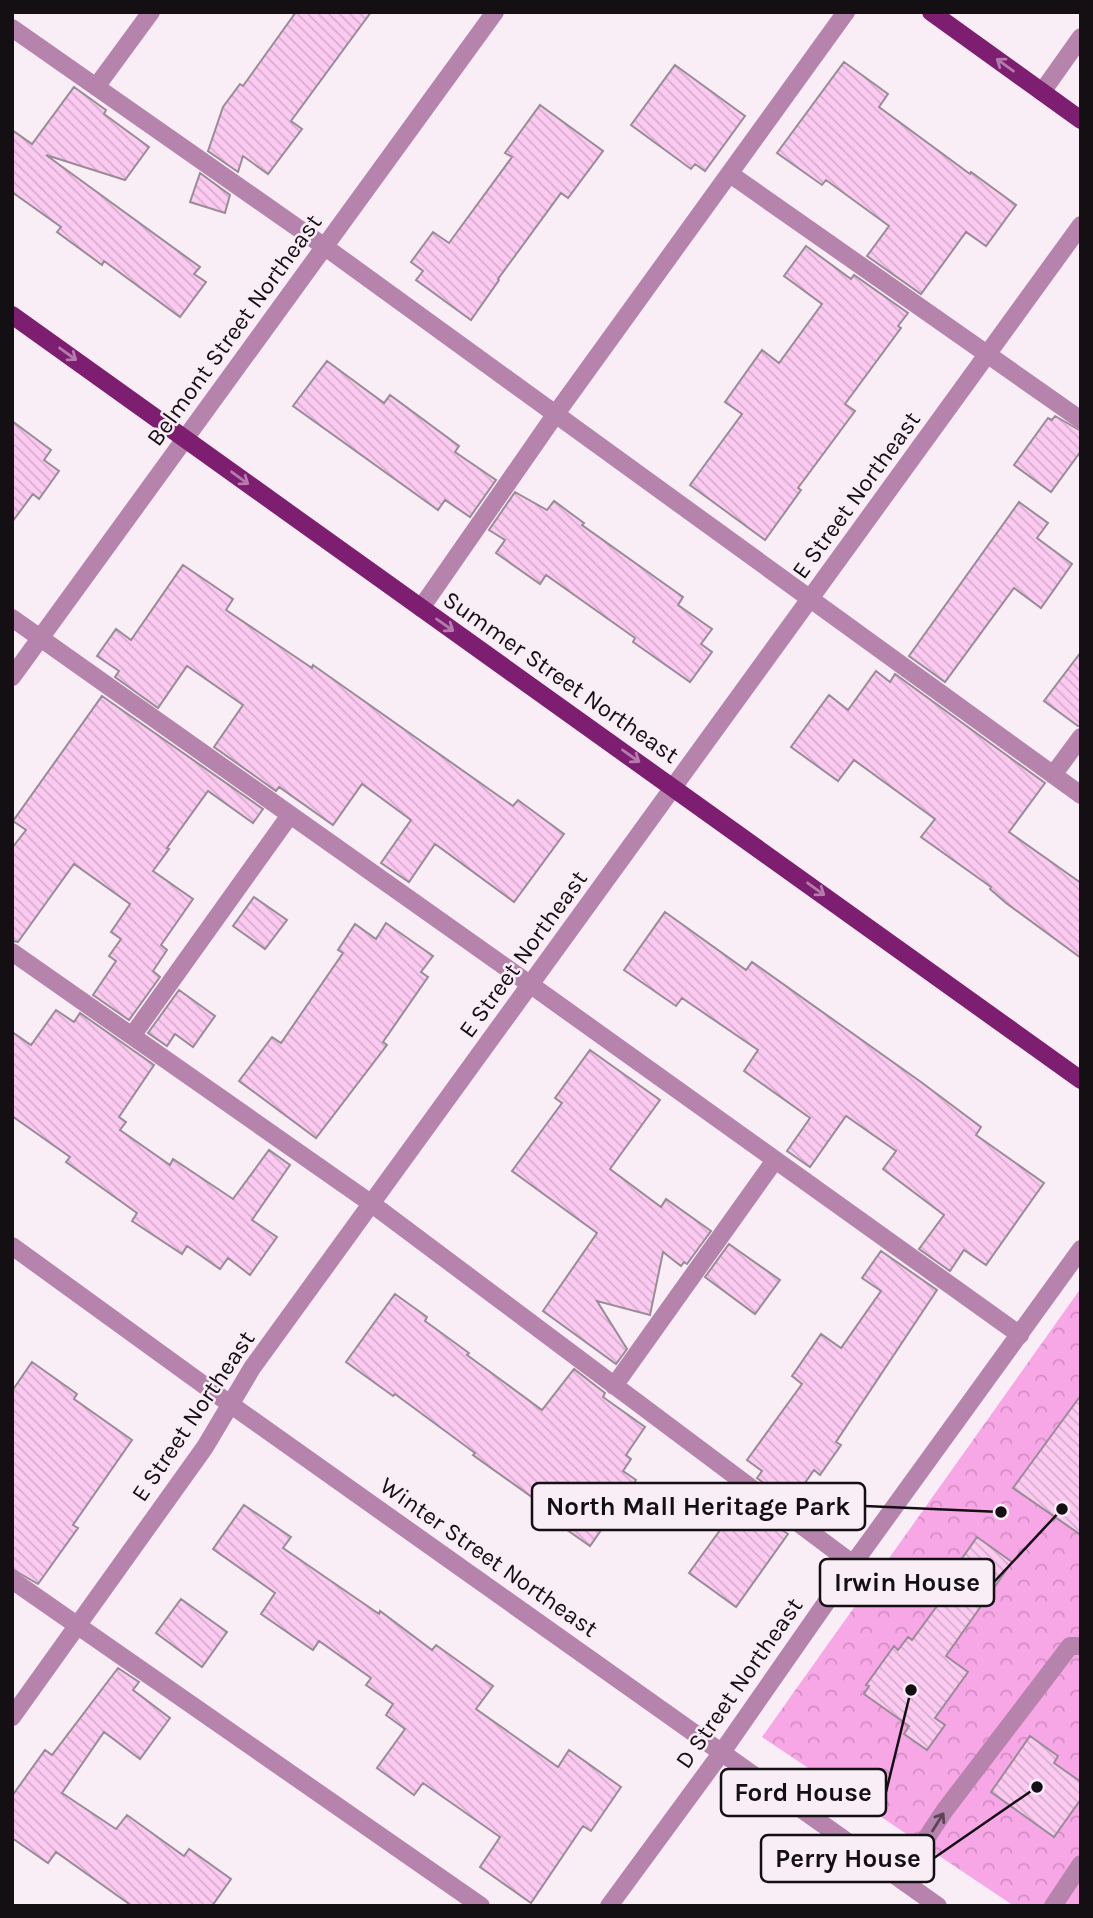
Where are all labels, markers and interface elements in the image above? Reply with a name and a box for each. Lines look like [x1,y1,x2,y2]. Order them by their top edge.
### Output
one-way arrow [996,58,1015,73]
street label: Belmont Street Northeast [141,209,327,451]
one-way arrow [58,347,77,362]
street label: E Street Northeast [786,406,926,584]
one-way arrow [230,471,249,485]
street label: Summer Street Northeast [438,585,684,769]
one-way arrow [435,618,454,632]
one-way arrow [621,749,640,763]
street label: E Street Northeast [453,865,593,1043]
one-way arrow [806,882,825,896]
street label: E Street Northeast [126,1325,260,1507]
street label: Winter Street Northeast [375,1471,603,1643]
callout: North Mall Heritage Park [532,1483,865,1530]
text: North Mall Heritage Park [546,1491,850,1522]
callout: Irwin House [820,1559,994,1606]
text: Irwin House [834,1567,980,1598]
street label: D Street Northeast [670,1592,808,1774]
callout: Ford House [721,1769,886,1816]
text: Ford House [734,1777,872,1808]
one-way arrow [932,1812,946,1832]
callout: Perry House [761,1835,934,1882]
text: Perry House [775,1843,921,1874]

